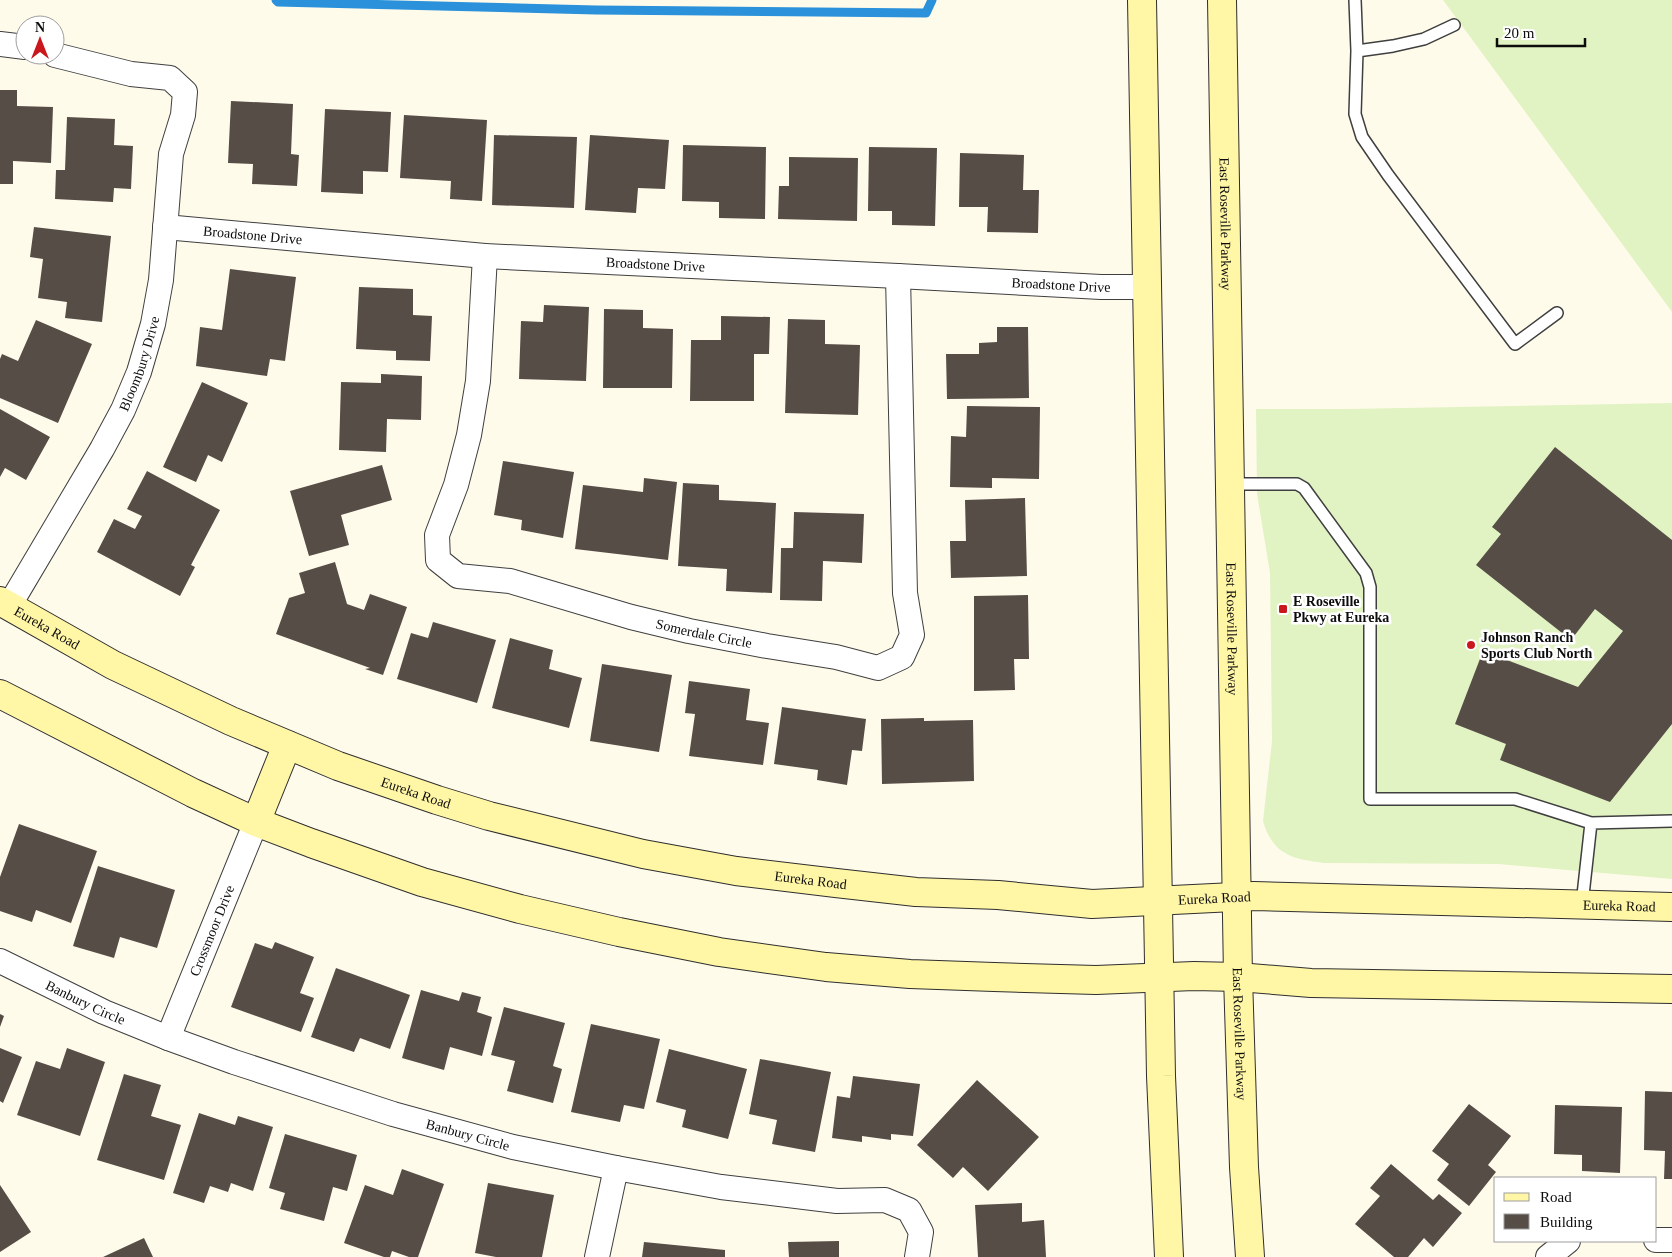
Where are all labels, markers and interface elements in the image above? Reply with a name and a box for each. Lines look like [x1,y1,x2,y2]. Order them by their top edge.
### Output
north arrow [15,15,65,65]
scale bar [1497,15,1584,47]
text: N [35,20,45,35]
text: 20 m [1504,25,1535,41]
street label: East Roseville Parkway [1217,157,1234,291]
street label: Broadstone Drive [203,223,303,247]
street label: Broadstone Drive [606,254,705,274]
street label: Broadstone Drive [1011,275,1111,295]
street label: Bloombury Drive [116,315,162,413]
street label: East Roseville Parkway [1224,562,1241,696]
place label: E Roseville Pkwy at Eureka [1293,594,1389,625]
street label: Eureka Road [12,603,82,652]
marker: E Roseville Pkwy at Eureka [1277,603,1289,615]
street label: Somerdale Circle [654,616,753,650]
place label: Johnson Ranch Sports Club North [1481,630,1592,661]
marker: Johnson Ranch Sports Club North [1465,639,1477,651]
street label: Eureka Road [379,774,453,811]
street label: Eureka Road [774,868,848,892]
street label: Crossmoor Drive [187,883,237,978]
street label: Eureka Road [1178,889,1251,907]
street label: Eureka Road [1583,897,1656,914]
street label: East Roseville Parkway [1230,967,1249,1101]
street label: Banbury Circle [43,977,127,1027]
street label: Banbury Circle [424,1116,511,1153]
legend [1494,1177,1657,1242]
text: Road [1540,1189,1572,1205]
text: Building [1540,1214,1593,1230]

